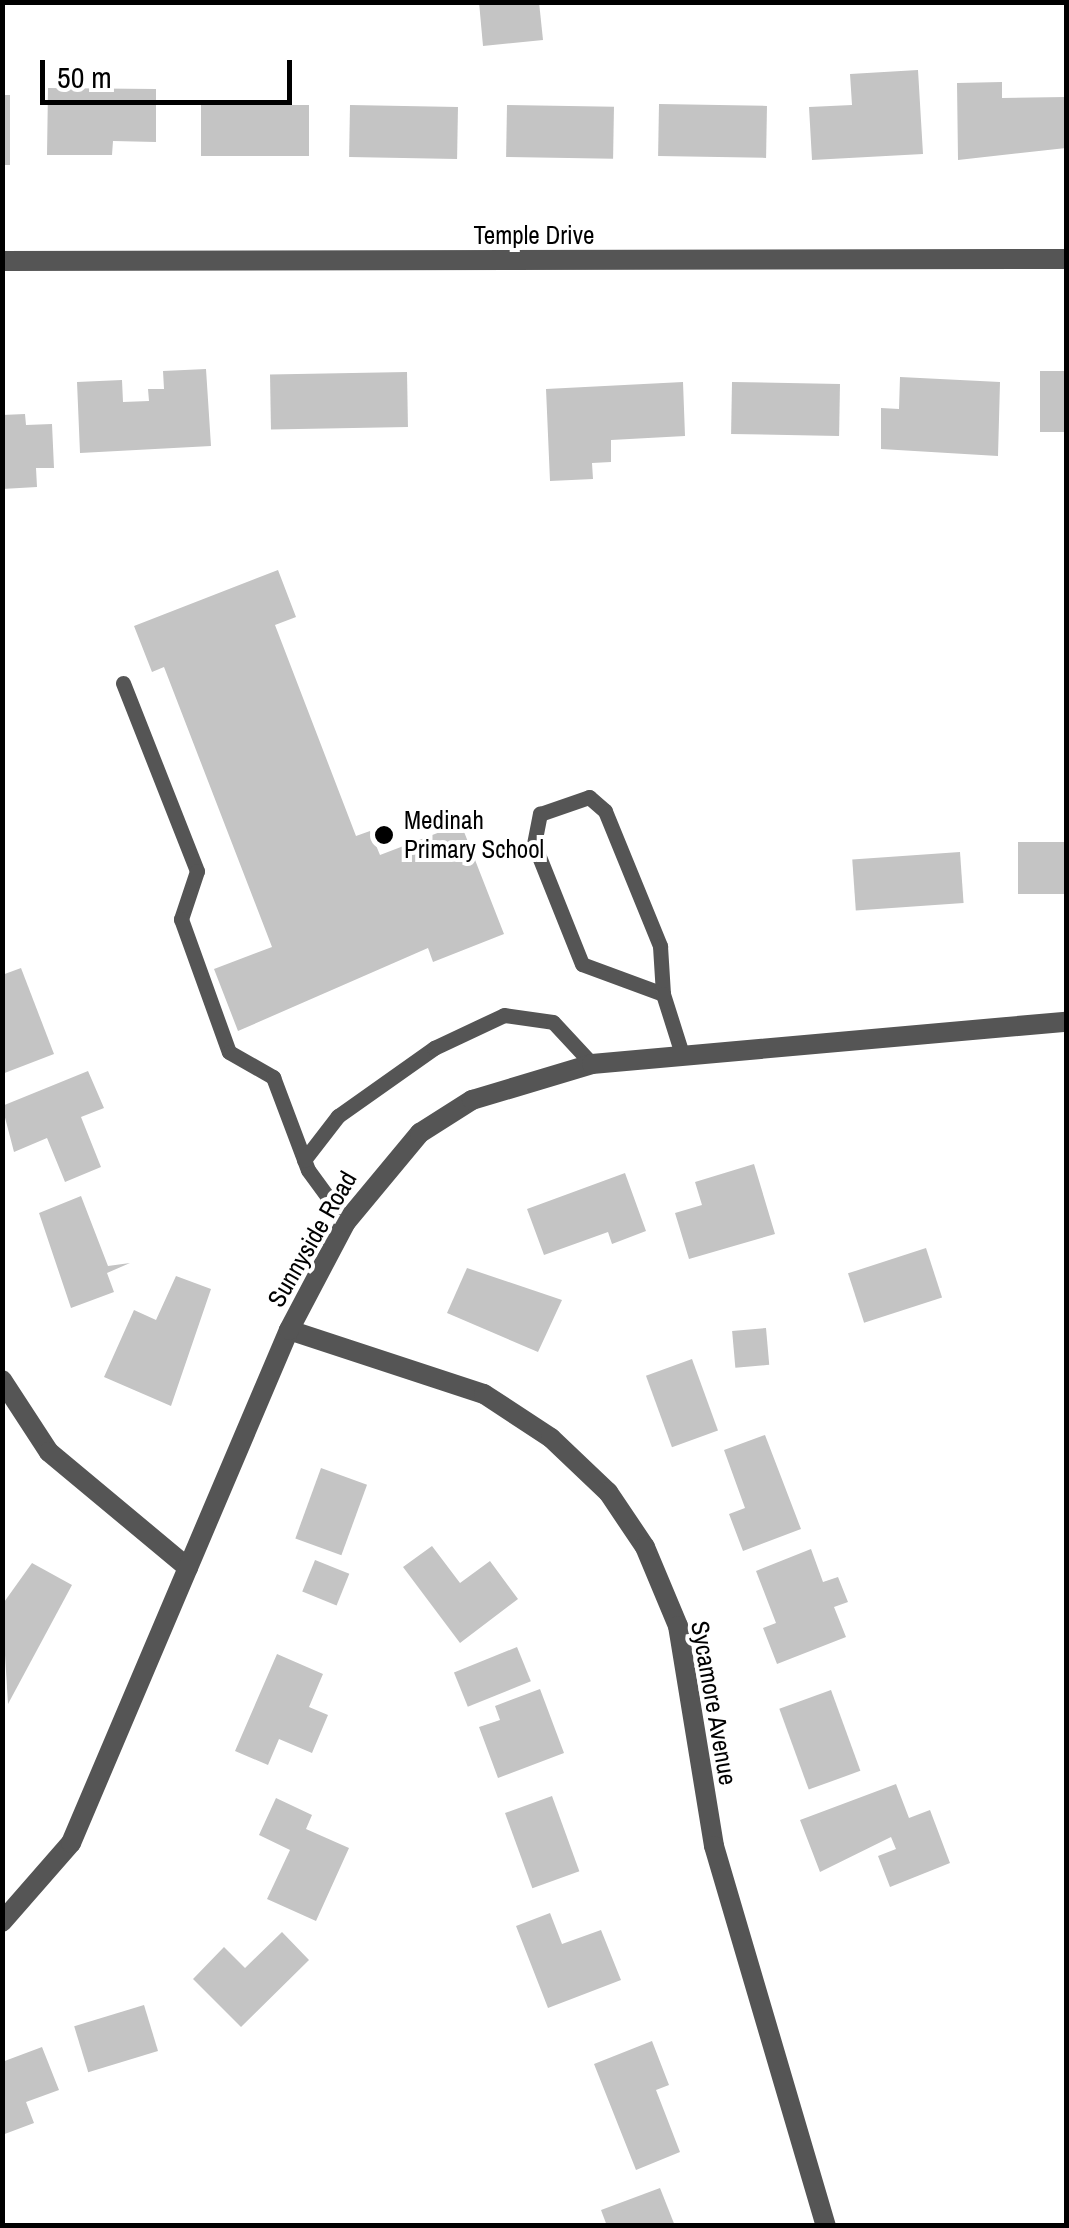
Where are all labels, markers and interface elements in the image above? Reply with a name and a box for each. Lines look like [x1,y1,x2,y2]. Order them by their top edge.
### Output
scale bar [45,40,298,102]
text: 50 m [57,57,112,97]
street label: Temple Drive [474,220,594,250]
place label: Medinah Primary School [404,806,544,865]
marker: Medinah Primary School [373,824,395,846]
street label: Sunnyside Road [261,1166,363,1312]
street label: Sycamore Avenue [685,1618,743,1788]

